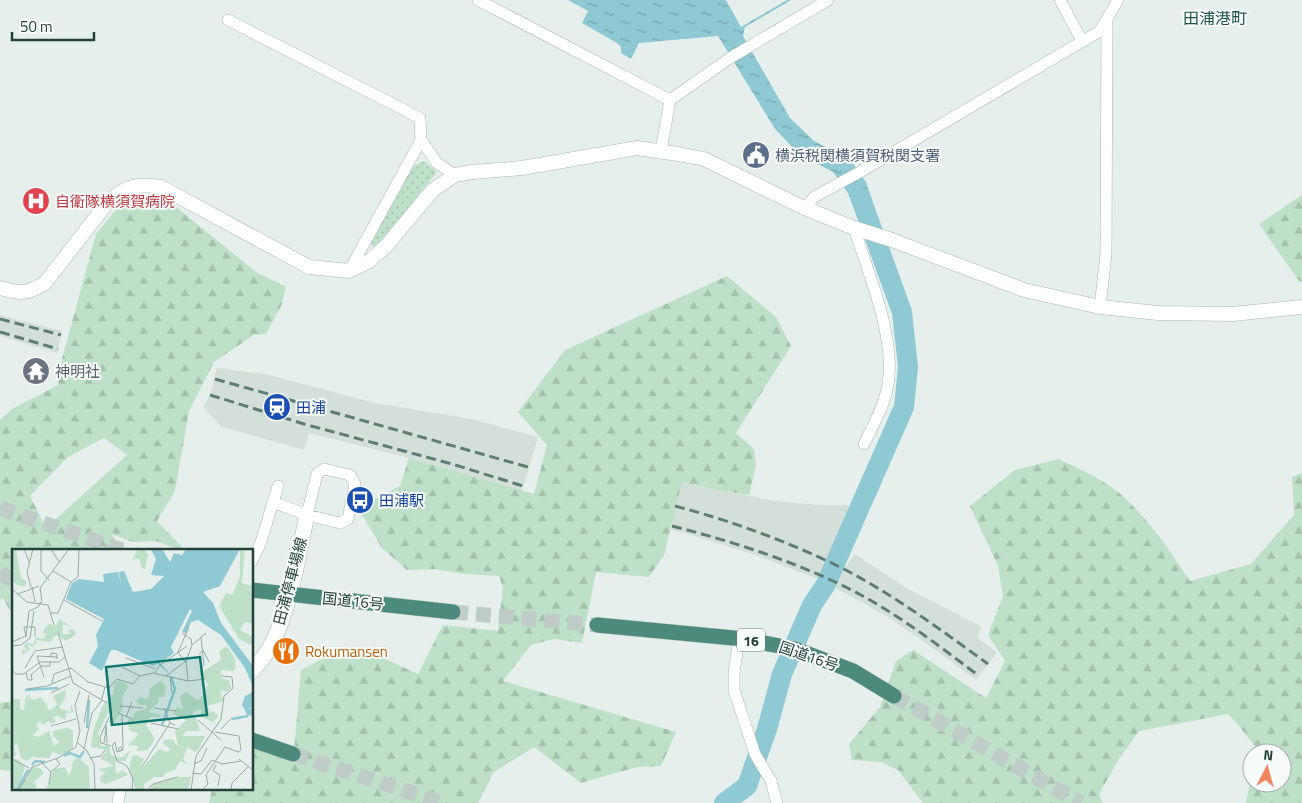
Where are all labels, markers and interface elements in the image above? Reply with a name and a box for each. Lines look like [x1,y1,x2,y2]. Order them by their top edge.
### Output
district label: 田浦港町 [1183,6,1247,30]
scale bar [12,10,95,42]
text: 50 m [20,15,53,38]
public building icon: 横浜税関横須賀税関支署 [741,140,771,170]
place label: 横浜税関横須賀税関支署 [775,144,940,167]
hospital icon: 自衛隊横須賀病院 [21,186,51,216]
place label: 自衛隊横須賀病院 [55,190,175,213]
temple icon: 神明社 [21,356,51,386]
place label: 神明社 [55,360,100,383]
station icon: 田浦 [262,392,292,422]
place label: 田浦 [296,396,326,419]
bus stop icon: 田浦駅 [345,485,375,515]
place label: 田浦駅 [379,489,424,512]
street label: 田浦停車場線 [267,535,313,627]
inset map [12,549,254,790]
street label: 国道16号 [321,586,385,616]
road number: 16 [737,628,765,652]
street label: 国道16号 [776,635,842,677]
restaurant icon: Rokumansen [271,636,301,666]
place label: Rokumansen [305,640,388,663]
north arrow [1242,743,1292,793]
text: N [1262,744,1274,766]

